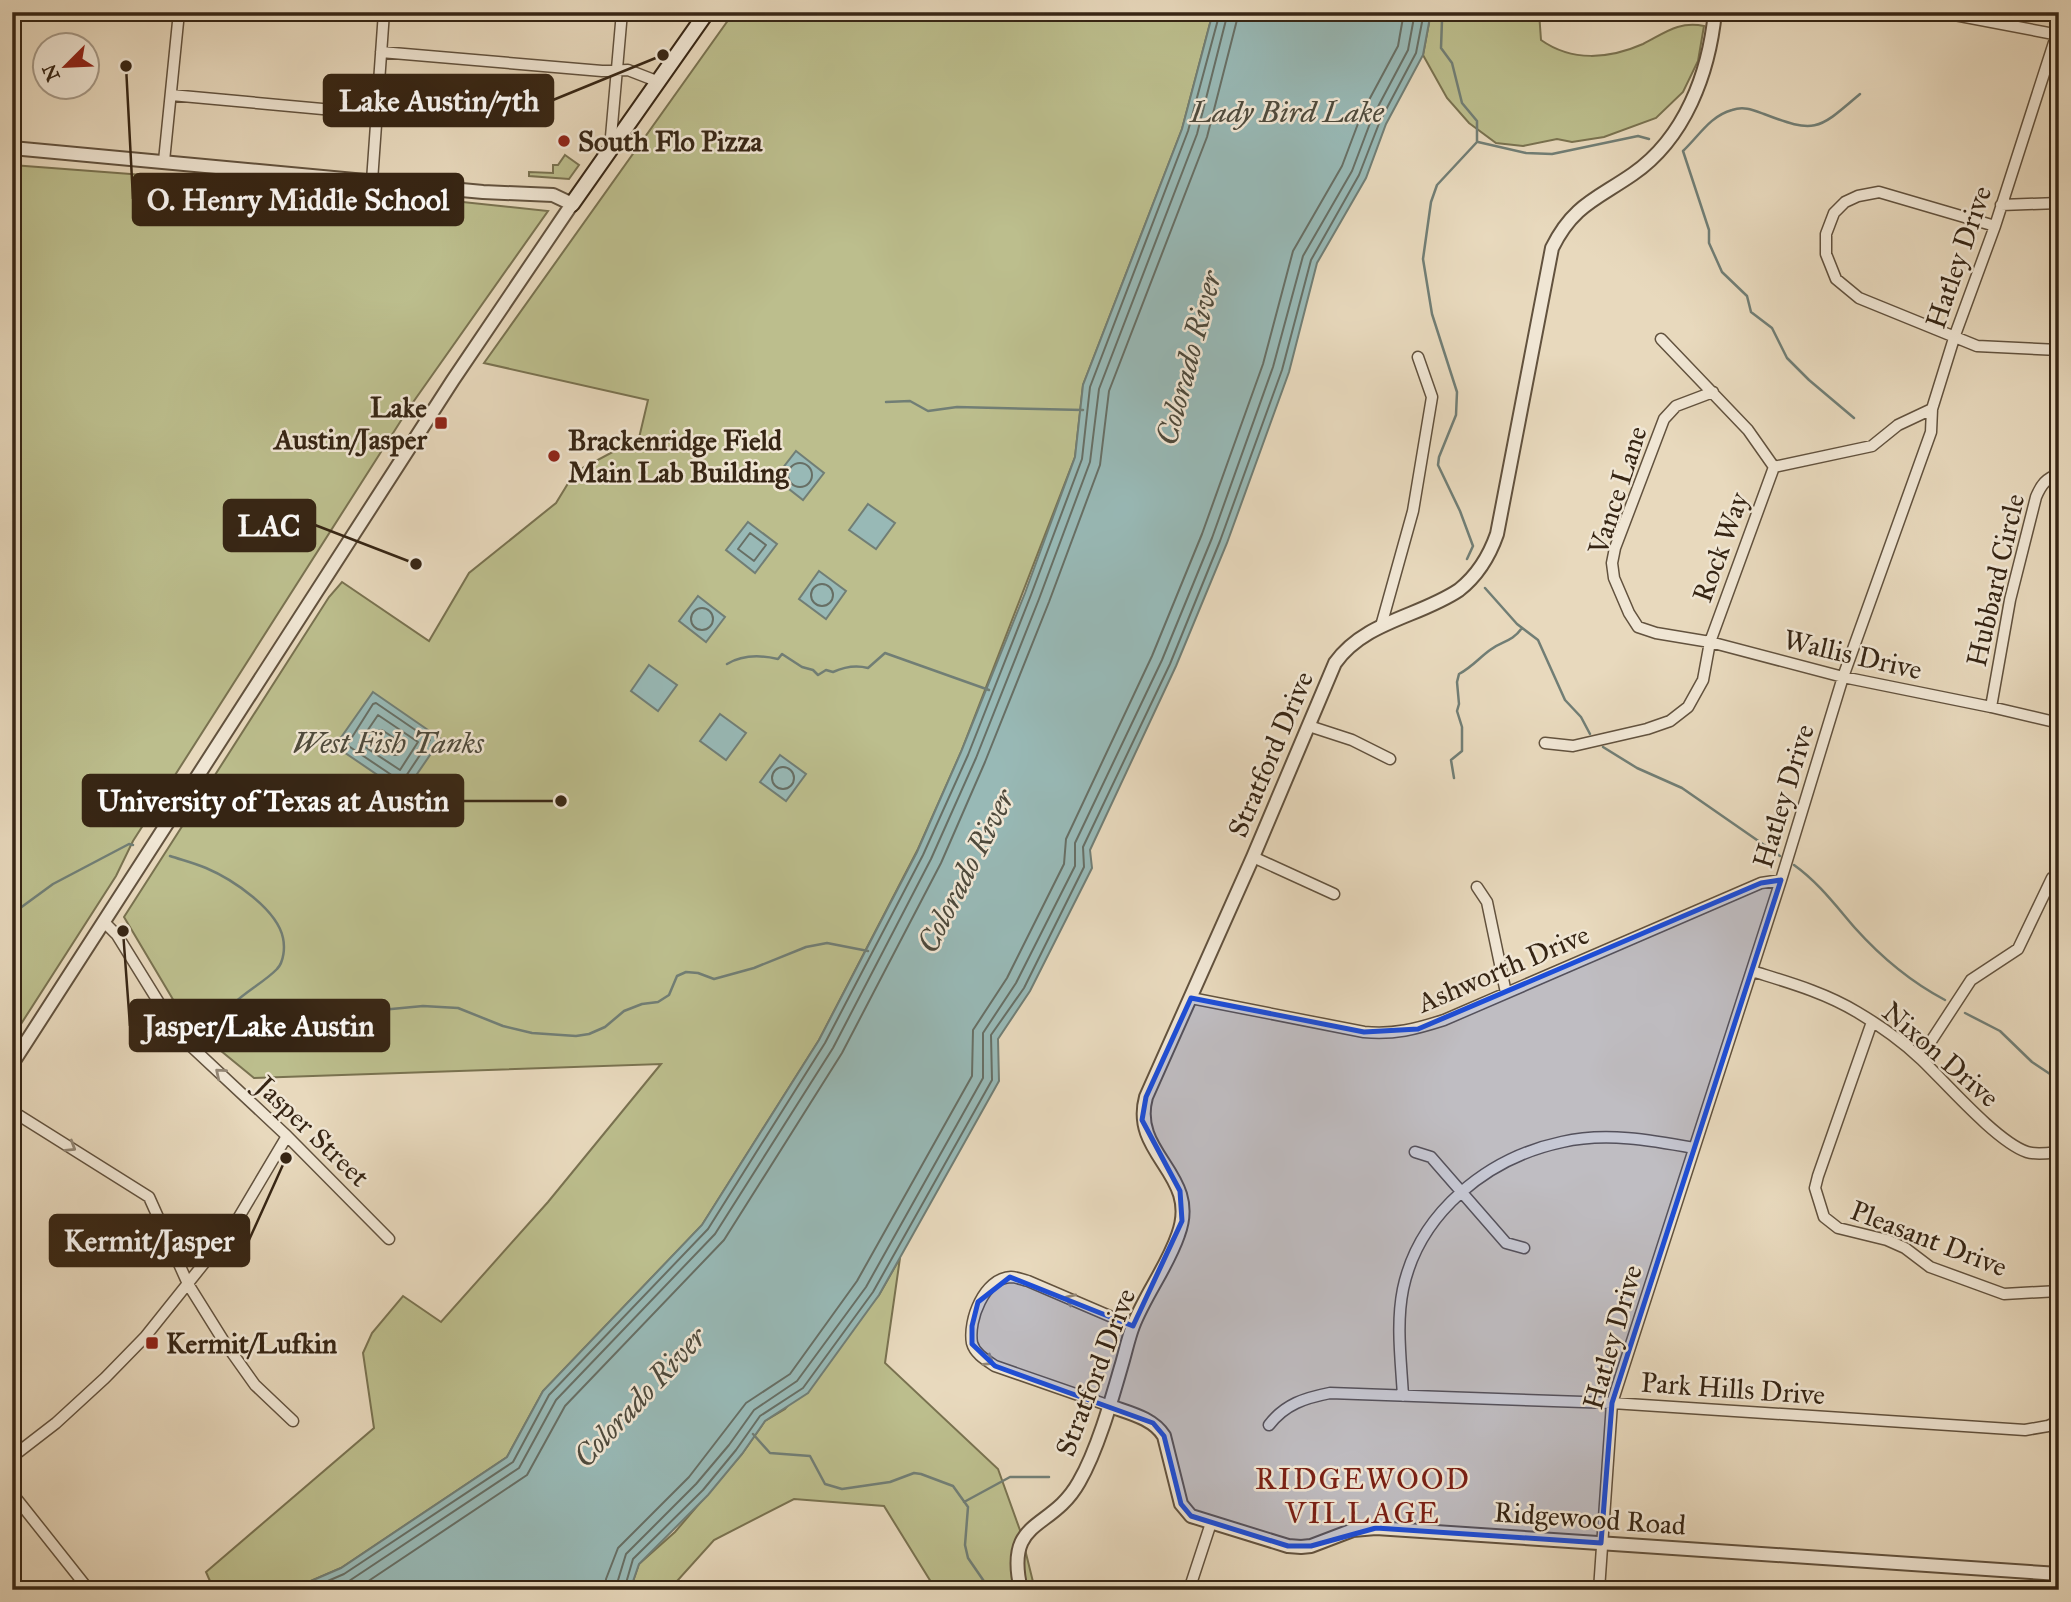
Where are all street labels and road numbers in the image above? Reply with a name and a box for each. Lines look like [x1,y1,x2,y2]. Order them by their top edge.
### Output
street label: Hatley Drive [1918,181,1999,333]
street label: Vance Lane [1580,421,1655,560]
street label: Rock Way [1684,487,1757,607]
street label: Hubbard Circle [1959,490,2032,670]
street label: Wallis Drive [1780,622,1925,687]
street label: Stratford Drive [1220,666,1321,842]
street label: Hatley Drive [1745,720,1822,872]
street label: Ashworth Drive [1411,917,1594,1021]
street label: Nixon Drive [1875,994,2006,1115]
street label: Jasper Street [246,1067,377,1194]
street label: Pleasant Drive [1846,1193,2012,1284]
street label: Hatley Drive [1575,1261,1650,1414]
street label: Stratford Drive [1047,1283,1144,1461]
street label: Park Hills Drive [1640,1365,1826,1412]
street label: Ridgewood Road [1493,1494,1687,1543]

